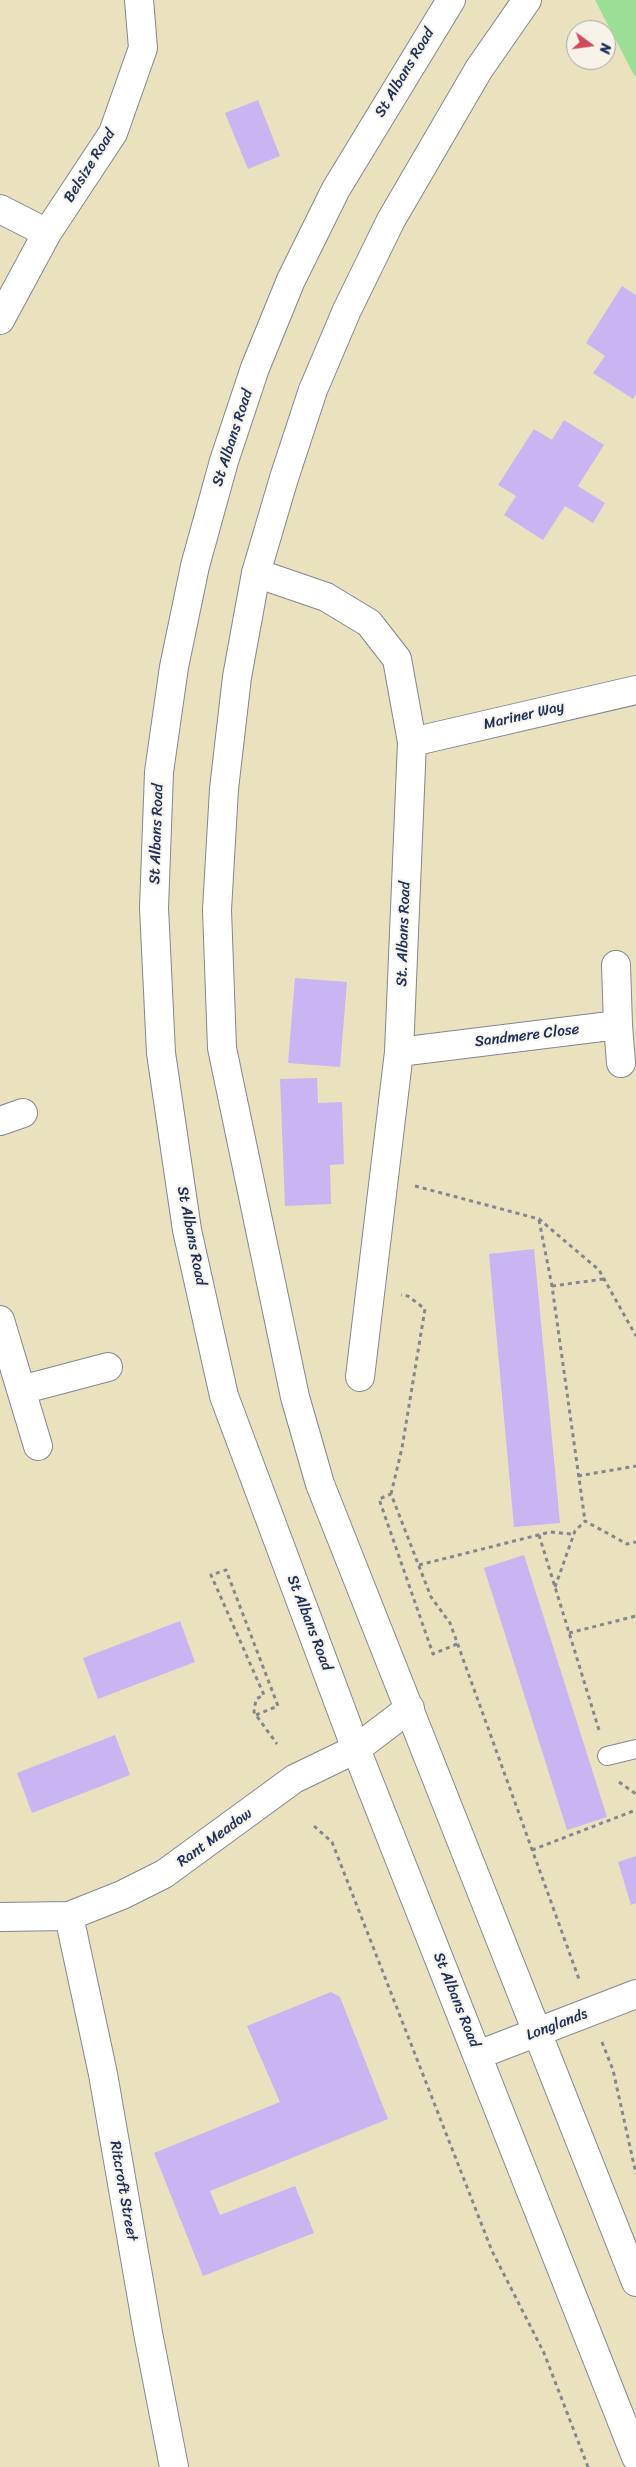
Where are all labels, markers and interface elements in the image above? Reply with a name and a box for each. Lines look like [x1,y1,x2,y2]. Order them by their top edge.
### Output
north arrow [566,20,616,70]
street label: St Albans Road [371,25,439,121]
text: N [592,41,618,56]
street label: Belsize Road [60,126,120,206]
street label: St Albans Road [209,387,257,489]
street label: Mariner Way [482,698,566,734]
street label: St Albans Road [146,783,168,885]
street label: St. Albans Road [393,881,415,987]
street label: Sandmere Close [474,1021,580,1051]
street label: St Albans Road [173,1185,209,1287]
street label: St Albans Road [283,1573,335,1673]
street label: Rant Meadow [174,1805,256,1871]
street label: St Albans Road [429,1950,483,2050]
street label: Longlands [524,2005,590,2045]
street label: Ritcroft Street [105,2140,141,2242]

